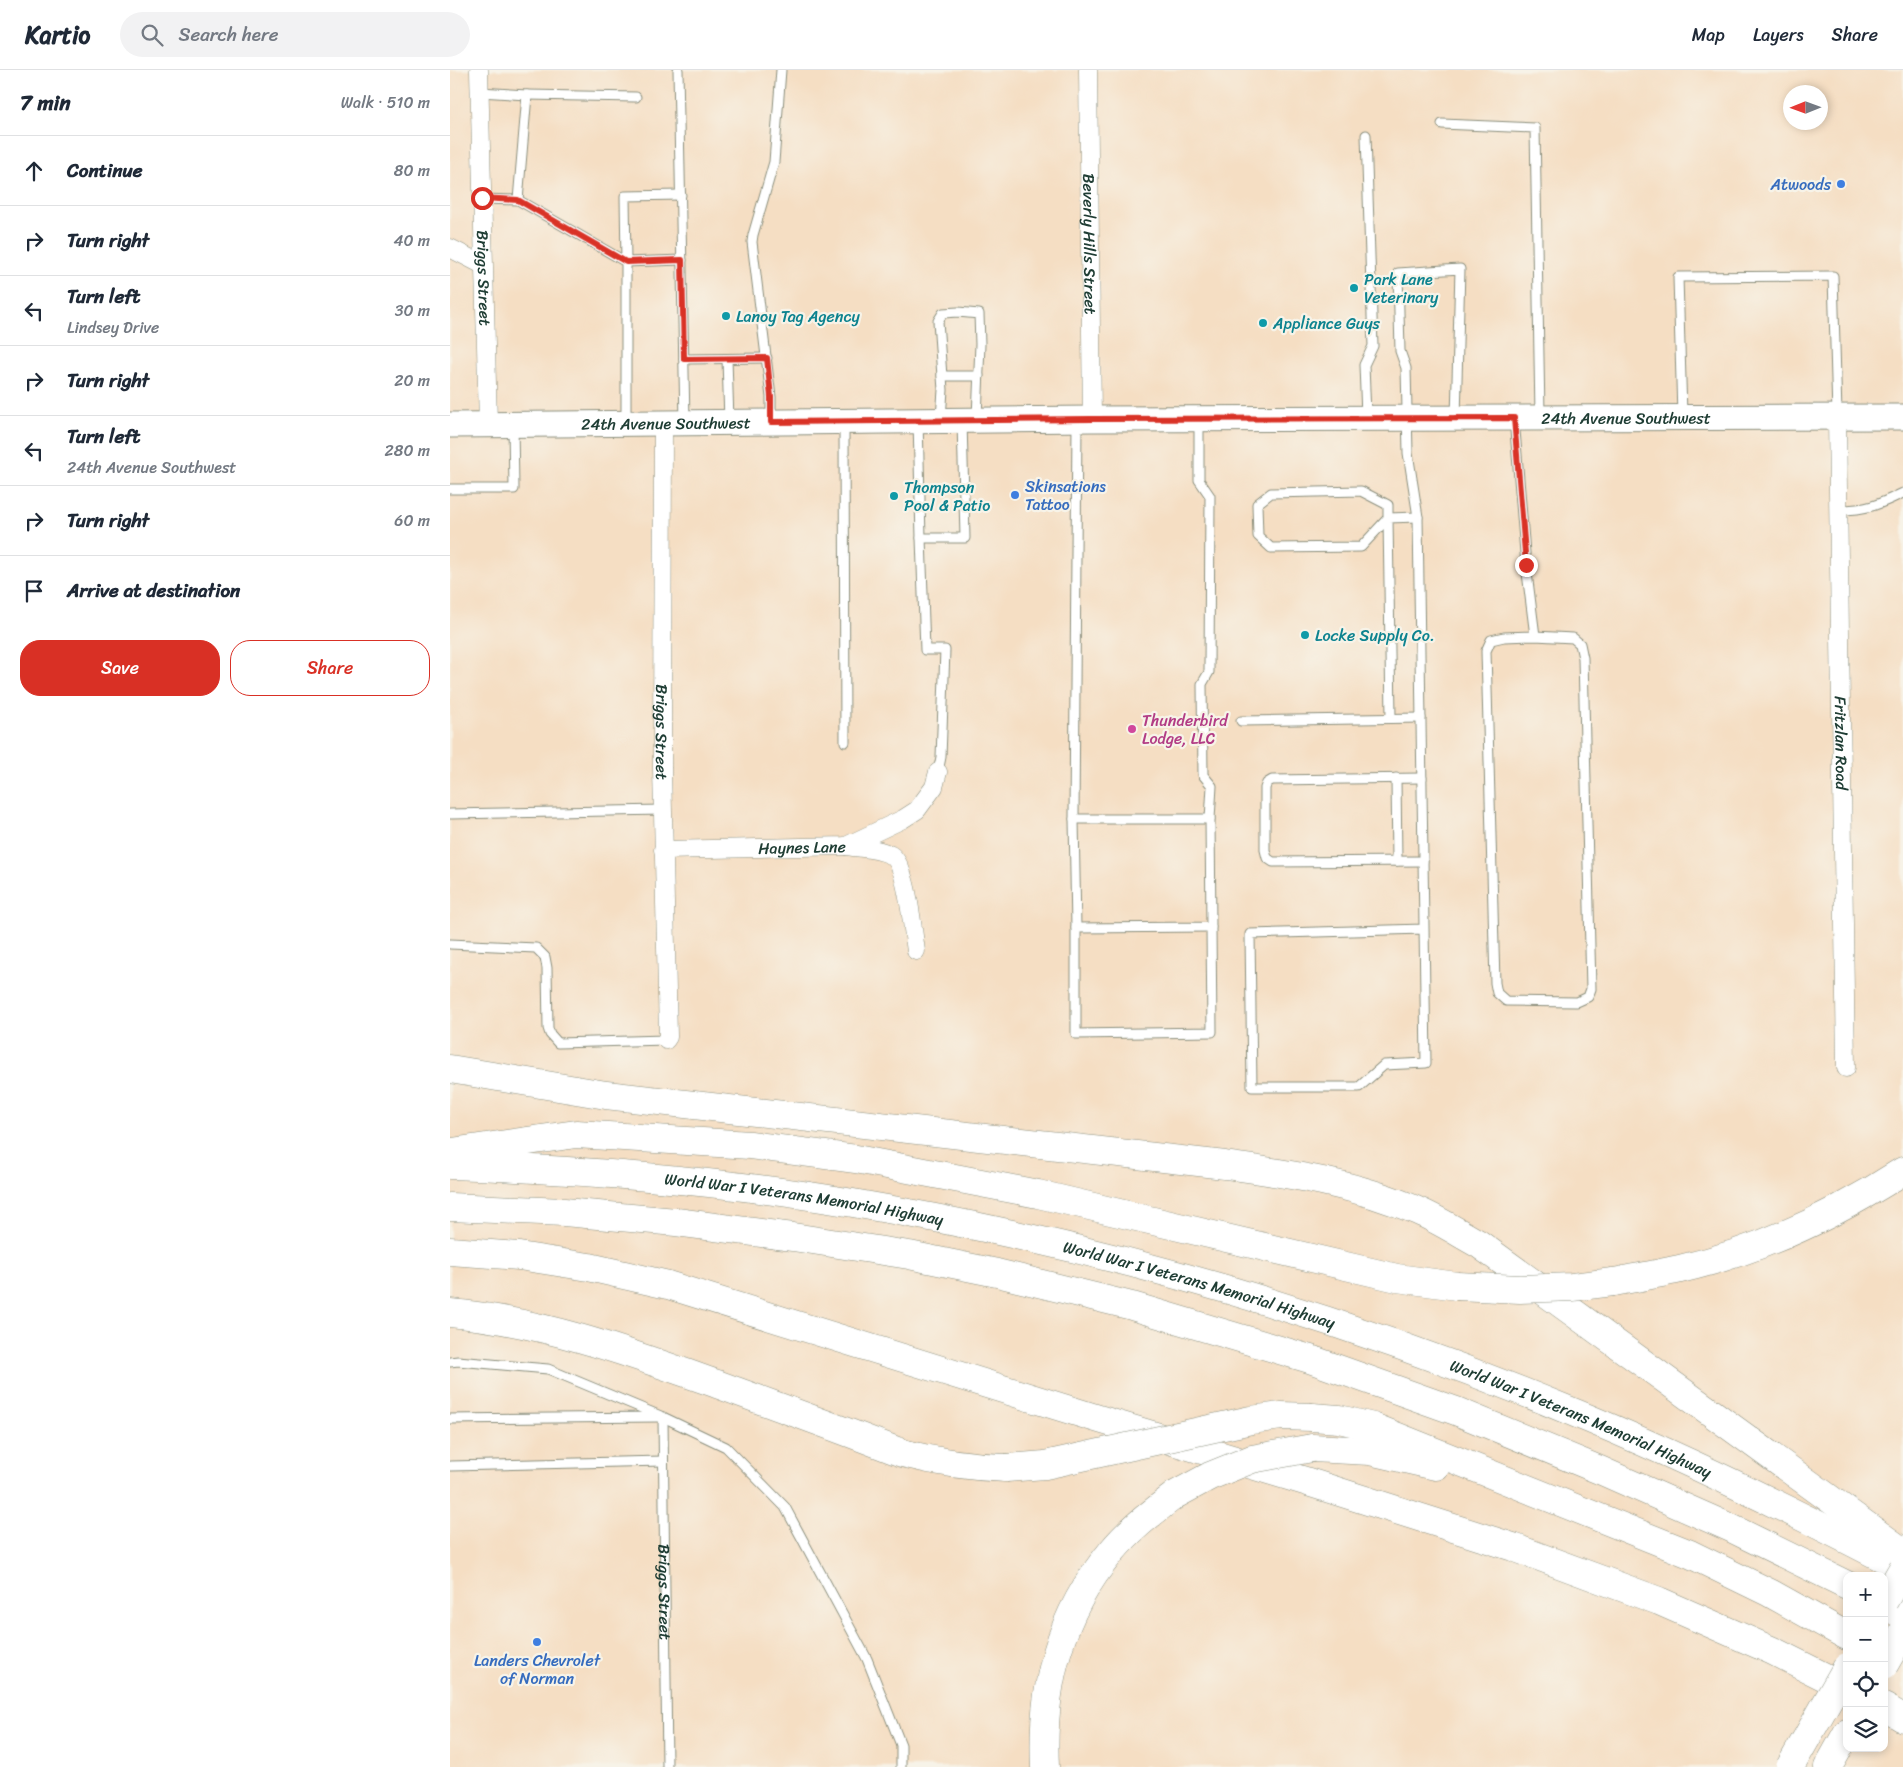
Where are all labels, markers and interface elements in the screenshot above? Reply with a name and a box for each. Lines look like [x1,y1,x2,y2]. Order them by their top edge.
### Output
search box [120,12,470,57]
text: Kartio [25,14,90,56]
text: Search here [178,18,279,51]
text: Map [1692,19,1725,51]
text: Layers [1753,19,1804,51]
text: Share [1832,19,1878,51]
icon: search [138,21,166,49]
text: 7 min [20,84,71,122]
north arrow [1783,85,1828,130]
text: Walk · 510 m [341,88,430,117]
text: Continue [67,154,143,187]
text: 80 m [394,156,430,185]
icon: ahead [20,157,48,185]
place label: Atwoods [1769,170,1832,199]
street label: Beverly Hills Street [1075,173,1105,315]
marker: Atwoods [1835,178,1847,190]
route start [471,187,494,210]
text: Turn right [67,224,149,257]
text: 40 m [393,226,430,255]
icon: right [20,227,48,255]
street label: Briggs Street [469,230,500,326]
place label: Park Lane Veterinary [1364,265,1439,312]
text: Turn left [67,280,140,313]
marker: Park Lane Veterinary [1348,282,1360,294]
text: 30 m [395,296,430,325]
icon: left [20,297,48,325]
place label: Lanoy Tag Agency [736,302,860,331]
place label: Appliance Guys [1272,309,1381,338]
marker: Lanoy Tag Agency [720,310,732,322]
text: Lindsey Drive [67,313,159,342]
marker: Appliance Guys [1257,317,1269,329]
text: Turn right [67,364,149,397]
text: 20 m [394,366,430,395]
icon: right [20,367,48,395]
street label: 24th Avenue Southwest [1541,403,1711,432]
street label: 24th Avenue Southwest [581,408,751,438]
text: Turn left [67,420,140,453]
text: 280 m [385,436,430,465]
icon: left [20,437,48,465]
text: 24th Avenue Southwest [67,453,236,482]
place label: Skinsations Tattoo [1025,472,1106,519]
place label: Thompson Pool & Patio [904,473,990,520]
marker: Skinsations Tattoo [1009,489,1021,501]
marker: Thompson Pool & Patio [888,490,900,502]
text: Turn right [67,504,149,537]
text: 60 m [394,506,430,535]
icon: right [20,507,48,535]
route end [1515,554,1538,577]
text: Arrive at destination [67,574,240,607]
icon: arrive [20,577,48,605]
place label: Locke Supply Co. [1315,621,1435,650]
marker: Locke Supply Co. [1299,629,1311,641]
button: Save [20,640,220,696]
button: Share [230,640,430,696]
street label: Briggs Street [647,684,677,780]
street label: Fritzlan Road [1826,696,1857,792]
place label: Thunderbird Lodge, LLC [1142,706,1229,753]
marker: Thunderbird Lodge, LLC [1126,723,1138,735]
street label: Haynes Lane [758,832,846,862]
street label: World War I Veterans Memorial Highway [663,1164,947,1234]
street label: World War I Veterans Memorial Highway [1060,1232,1340,1337]
street label: World War I Veterans Memorial Highway [1446,1350,1718,1486]
street label: Briggs Street [650,1544,680,1640]
map controls [1843,1572,1888,1752]
button: + [1843,1572,1888,1617]
button: − [1843,1617,1888,1662]
marker: Landers Chevrolet of Norman [531,1636,543,1648]
place label: Landers Chevrolet of Norman [474,1646,601,1693]
button: locate [1843,1662,1888,1707]
button: layers [1843,1707,1888,1752]

